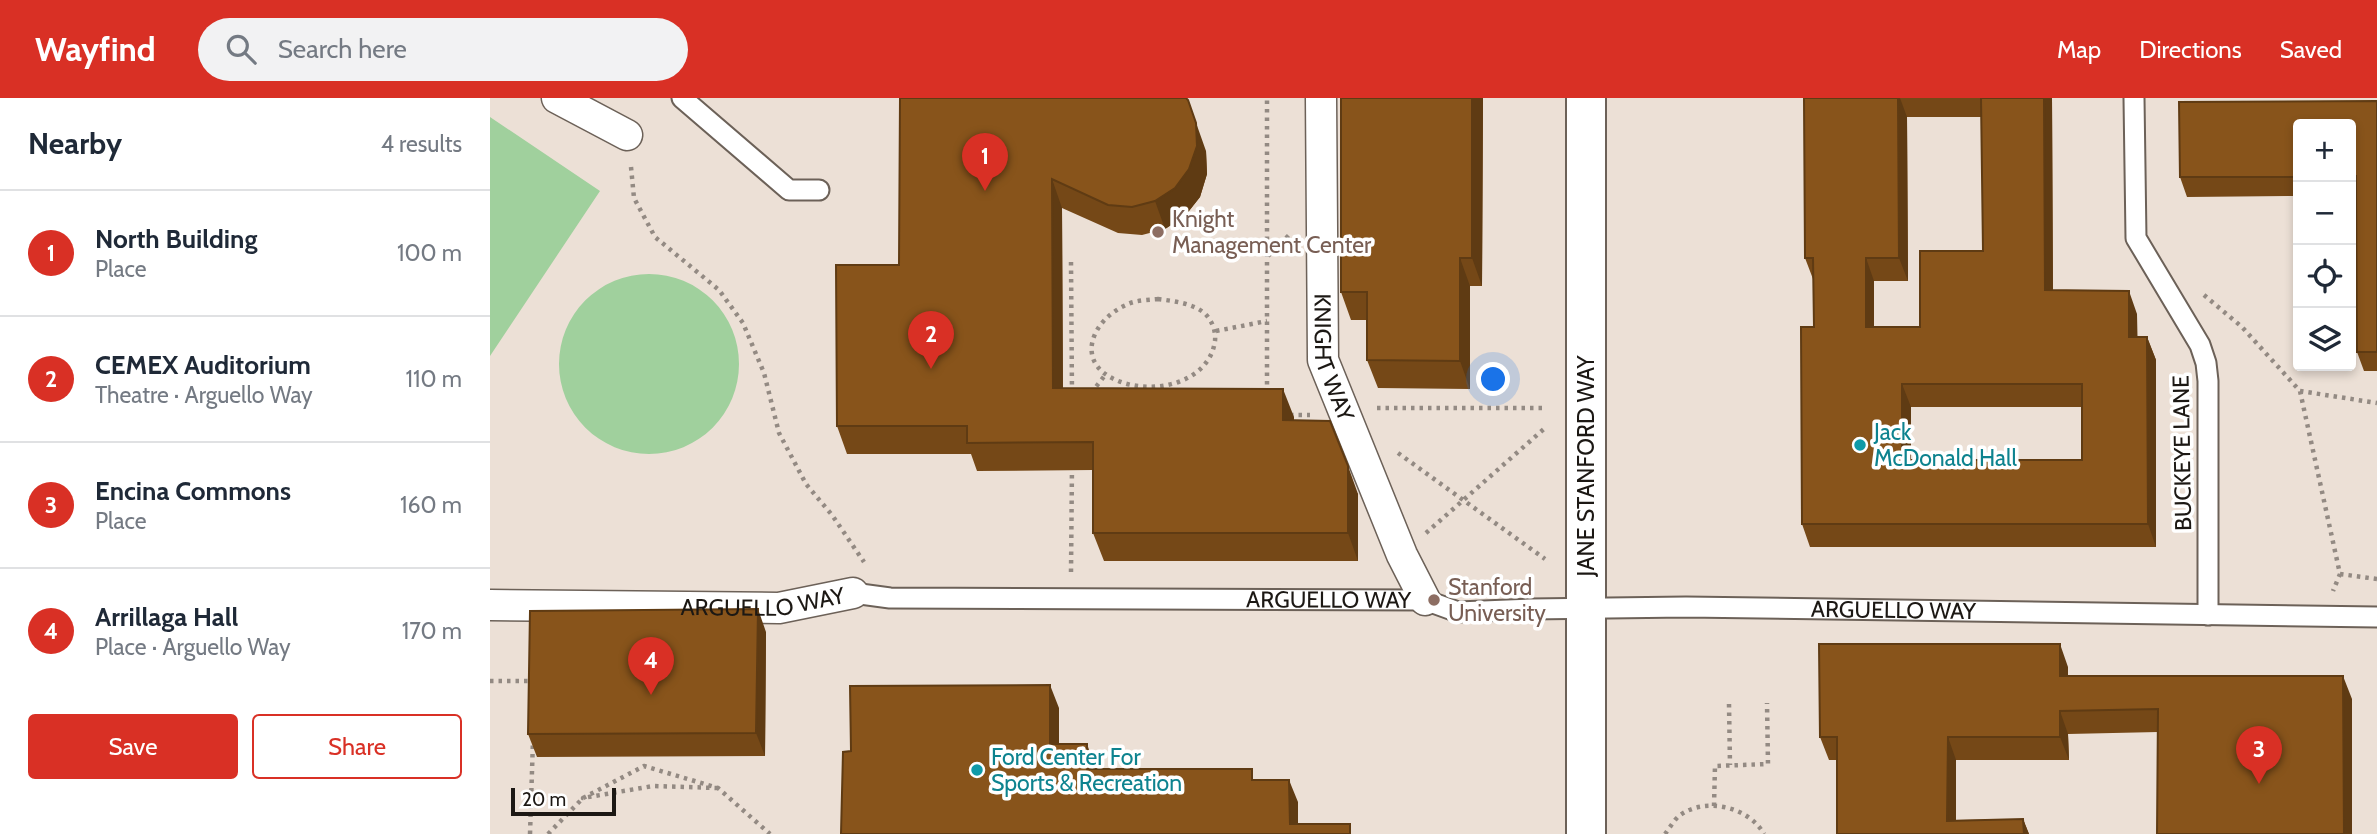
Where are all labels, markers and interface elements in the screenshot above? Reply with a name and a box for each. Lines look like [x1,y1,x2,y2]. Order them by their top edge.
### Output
search box [198,18,688,81]
text: Wayfind [35,29,156,69]
icon: search [222,30,260,68]
text: Search here [278,33,407,65]
text: Map [2057,35,2101,64]
text: Directions [2139,35,2242,64]
text: Saved [2280,35,2342,64]
map controls [2293,119,2356,371]
button: + [2293,119,2356,182]
text: Nearby [28,125,122,162]
text: 4 results [381,130,462,158]
pin: 1 [962,133,1008,191]
button: − [2293,182,2356,245]
place label: Knight Management Center [1172,205,1372,259]
text: North Building [95,223,257,255]
marker: Knight Management Center [1150,224,1166,240]
text: 1 [47,239,55,267]
text: 100 m [397,239,462,267]
button: locate [2293,245,2356,308]
text: Place [95,255,147,283]
street label: KNIGHT WAY [1308,293,1361,426]
button: layers [2293,308,2356,371]
pin: 2 [908,311,954,369]
text: CEMEX Auditorium [95,349,311,381]
street label: JANE STANFORD WAY [1572,355,1600,577]
your location [1476,362,1510,396]
text: 2 [45,365,57,393]
text: 110 m [406,365,462,393]
street label: BUCKEYE LANE [2167,375,2197,531]
text: Theatre · Arguello Way [95,381,313,409]
place label: Jack McDonald Hall [1873,418,2017,472]
marker: Jack McDonald Hall [1852,437,1868,453]
text: Encina Commons [95,475,291,507]
text: 3 [45,491,57,519]
text: 160 m [400,491,462,519]
text: Place [95,507,147,535]
place label: Stanford University [1448,573,1546,627]
street label: ARGUELLO WAY [680,581,848,622]
street label: ARGUELLO WAY [1246,585,1412,614]
marker: Stanford University [1426,592,1442,608]
street label: ARGUELLO WAY [1811,595,1977,625]
text: Arrillaga Hall [95,601,238,633]
text: 4 [44,617,58,645]
text: 170 m [402,617,462,645]
text: Place · Arguello Way [95,633,291,661]
pin: 4 [628,637,674,695]
button: Save [28,714,238,779]
button: Share [252,714,462,779]
pin: 3 [2236,726,2282,784]
place label: Ford Center For Sports & Recreation [991,743,1182,797]
marker: Ford Center For Sports & Recreation [969,762,985,778]
scale bar [511,785,616,817]
text: 20 m [522,788,566,811]

